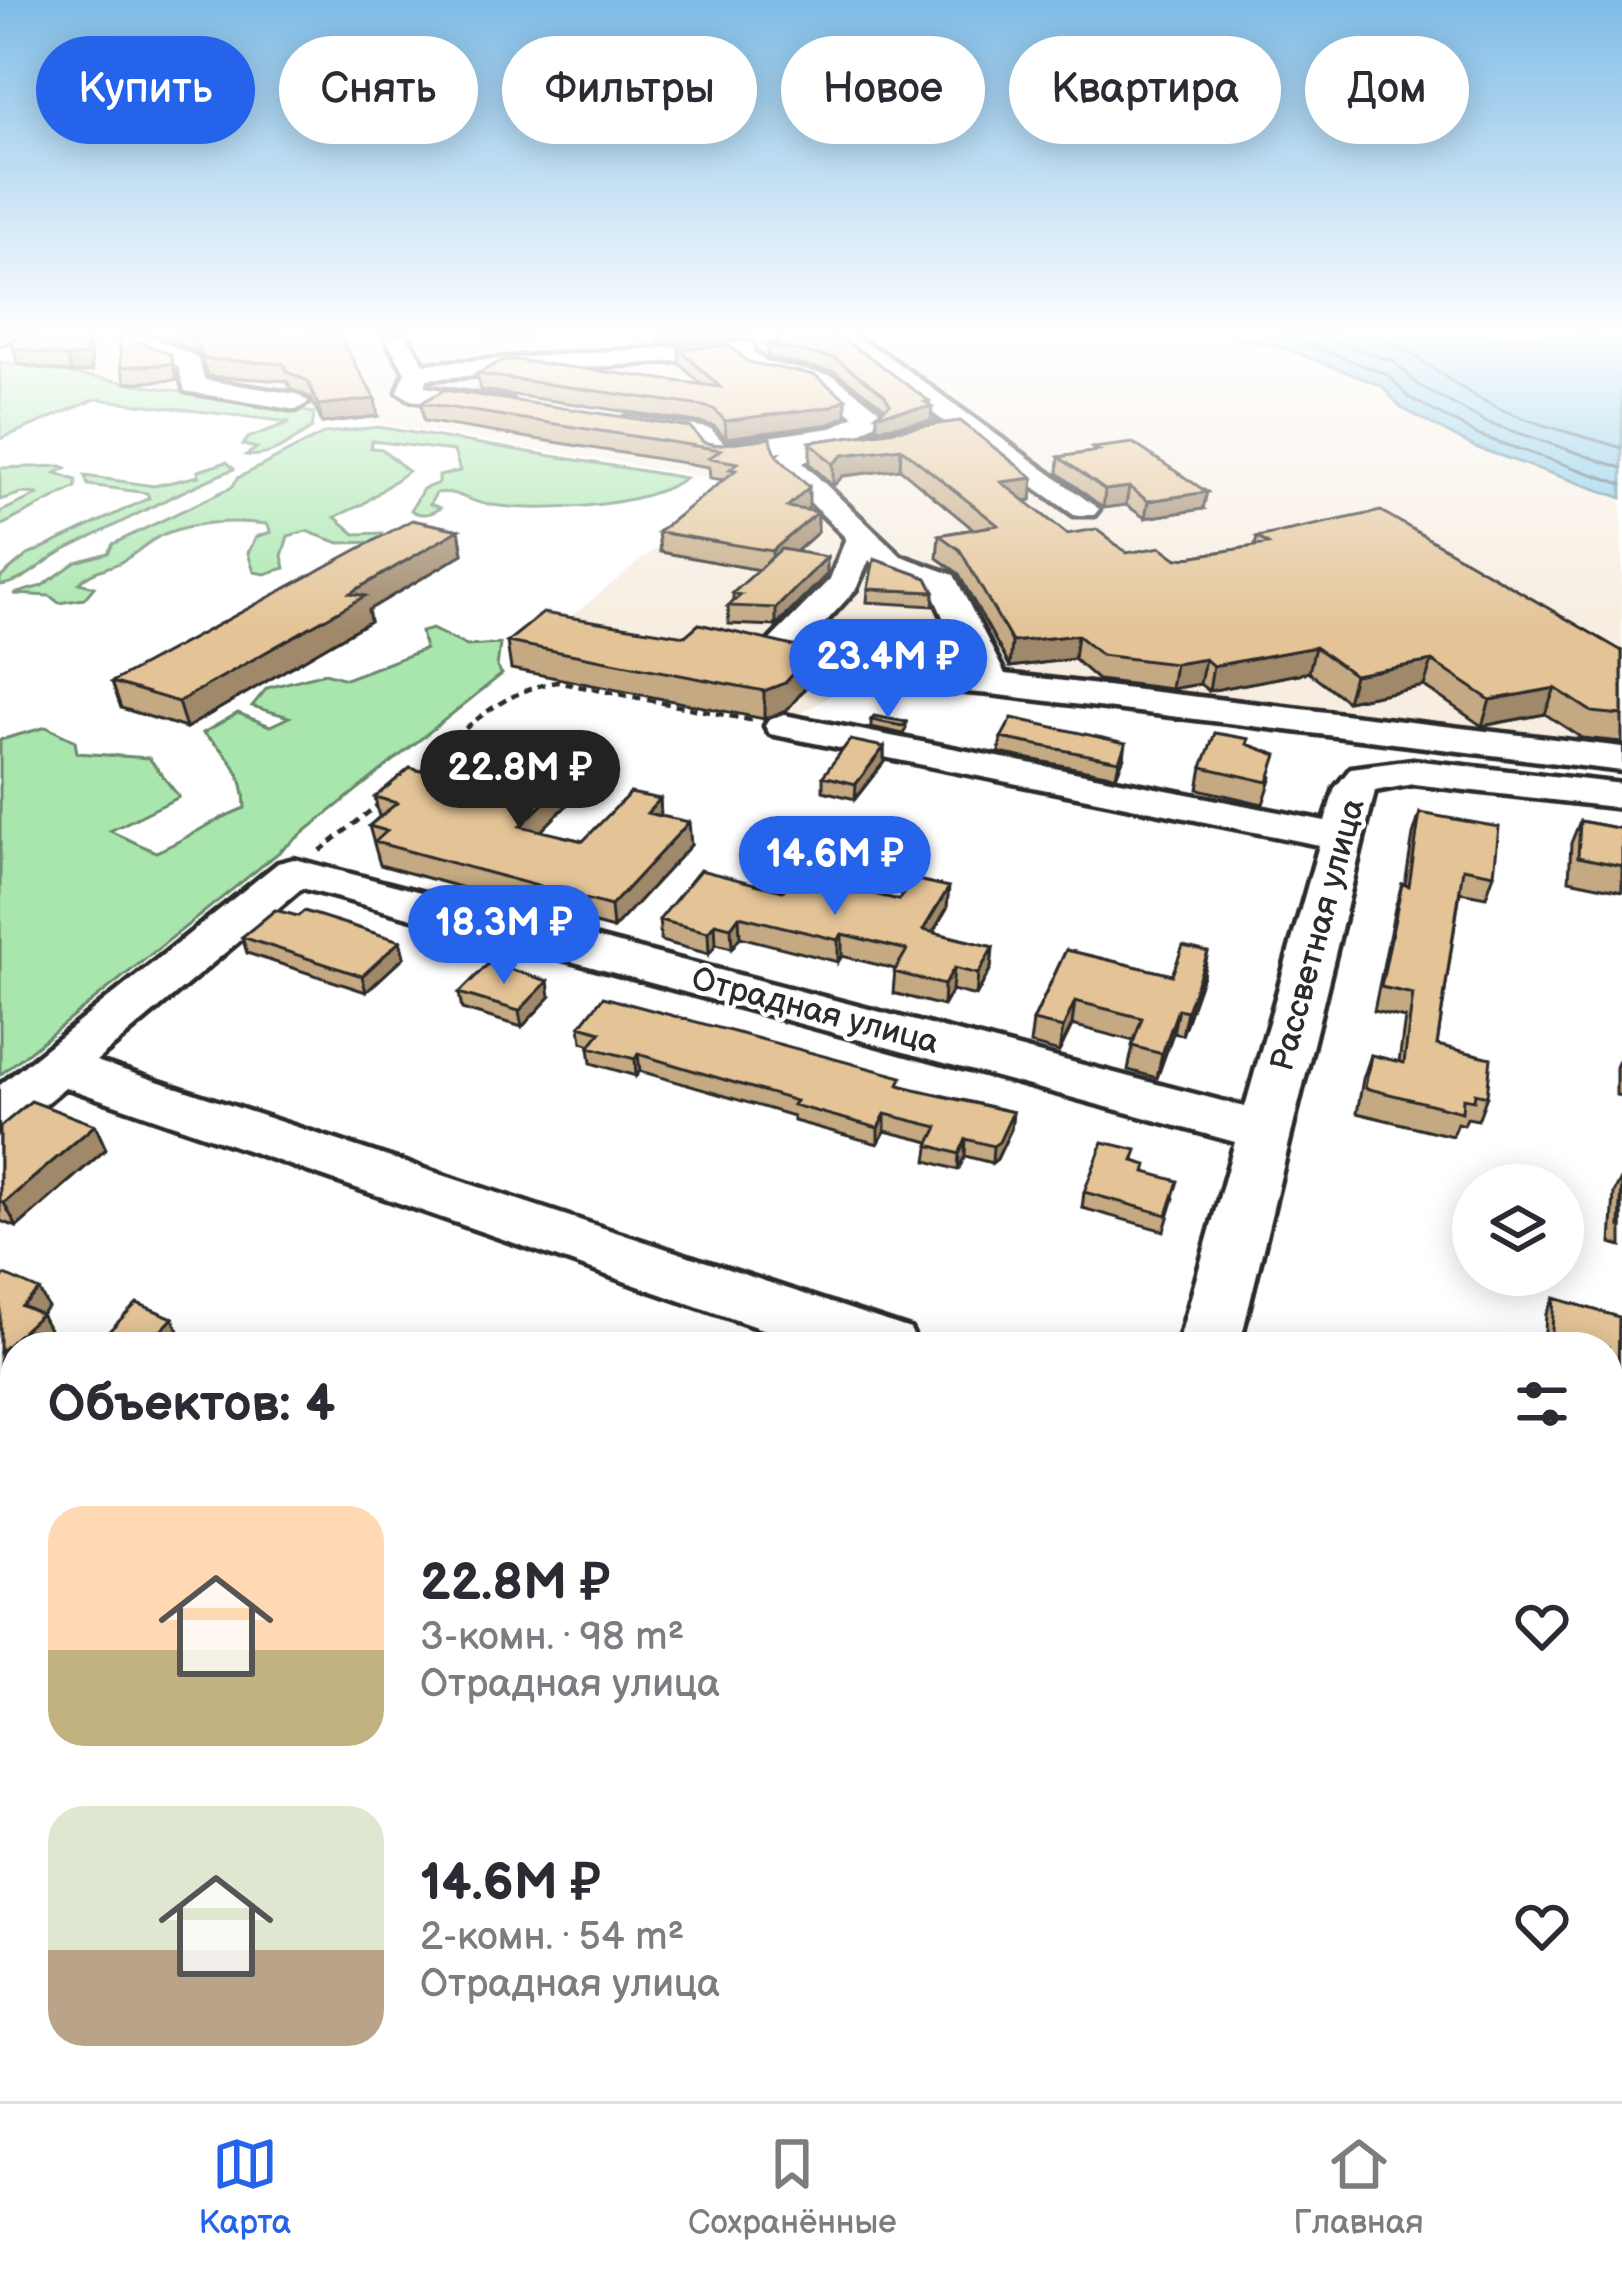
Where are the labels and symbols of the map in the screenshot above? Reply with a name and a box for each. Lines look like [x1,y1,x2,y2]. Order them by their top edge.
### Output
pin: 23.4M ₽ [777,619,999,721]
pin: 22.8M ₽ [409,730,631,832]
street label: Рассветная улица [1262,794,1374,1076]
pin: 14.6M ₽ [724,816,946,918]
pin: 18.3M ₽ [393,885,615,987]
street label: Отрадная улица [687,959,943,1063]

